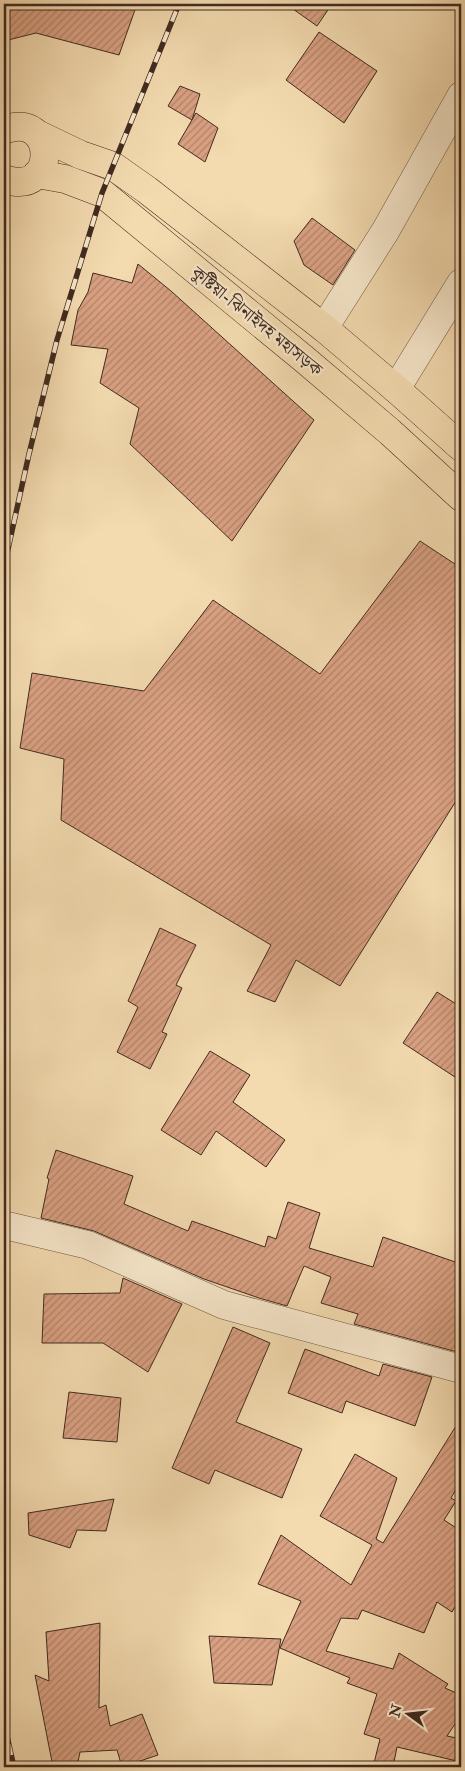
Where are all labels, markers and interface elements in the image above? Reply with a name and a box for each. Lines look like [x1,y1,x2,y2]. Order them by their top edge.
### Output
street label: কুষ্টিয়া-ঝিনাইদহ মহাসড়ক [186,261,328,382]
north arrow [382,1688,432,1738]
text: N [386,1702,406,1720]

